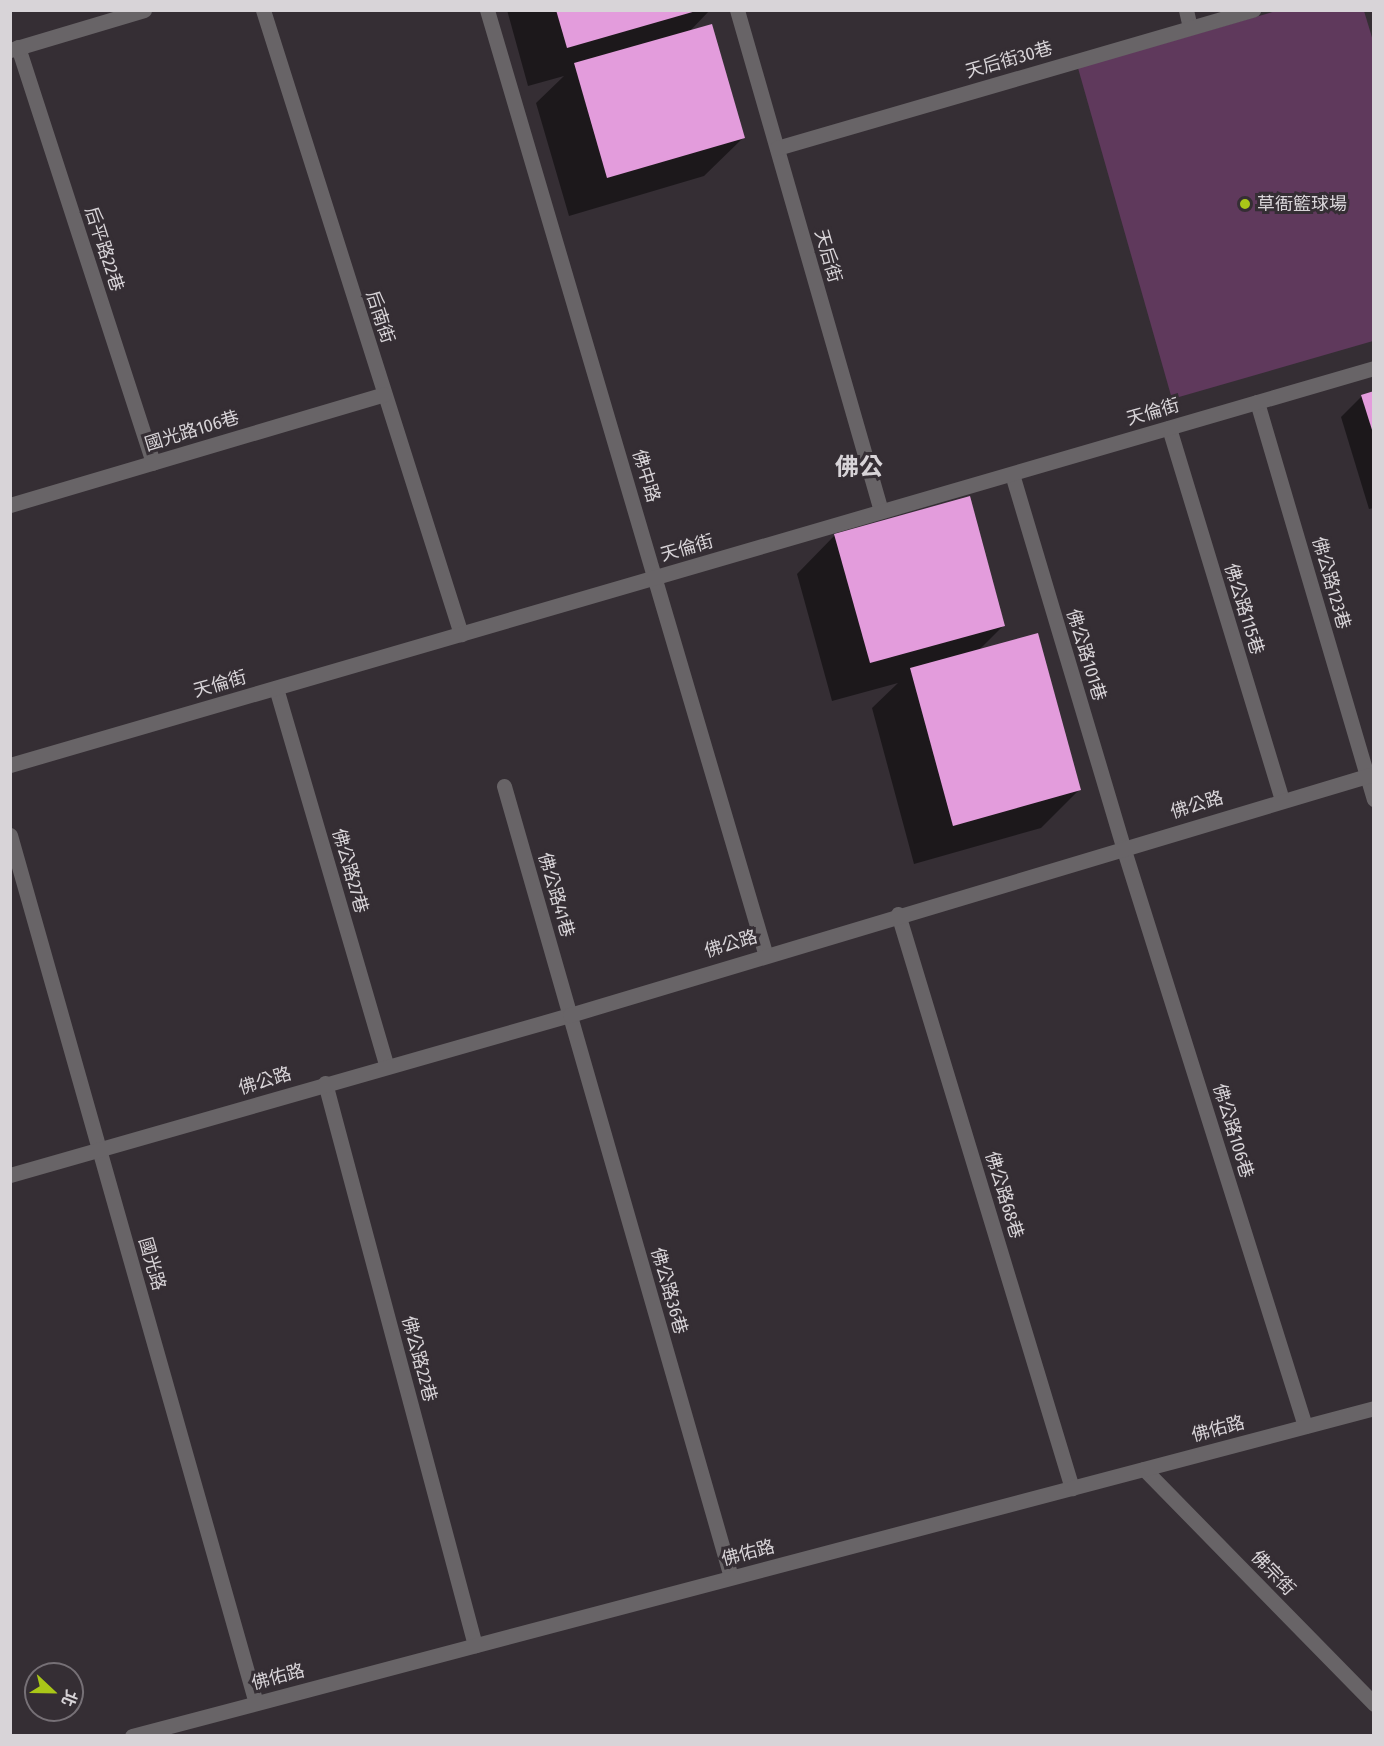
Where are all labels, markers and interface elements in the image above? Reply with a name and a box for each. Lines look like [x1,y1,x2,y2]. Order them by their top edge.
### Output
street label: 天后街30巷 [963,37,1055,83]
place label: 草衙籃球場 [1257,193,1347,215]
marker: 草衙籃球場 [1238,197,1252,211]
street label: 后平路22巷 [80,204,128,294]
street label: 天后街 [810,227,846,285]
street label: 后南街 [361,288,399,346]
street label: 天倫街 [1124,394,1182,430]
street label: 國光路106巷 [142,406,242,456]
street label: 佛中路 [628,447,664,505]
district label: 佛公 [835,454,883,482]
street label: 天倫街 [658,530,716,566]
street label: 佛公路123巷 [1308,534,1354,632]
street label: 佛公路115巷 [1220,561,1268,657]
street label: 佛公路101巷 [1062,606,1110,704]
street label: 天倫街 [191,666,249,702]
street label: 佛公路 [1168,787,1226,823]
street label: 佛公路27巷 [328,826,372,916]
street label: 佛公路41巷 [534,850,578,940]
street label: 佛公路 [702,926,760,962]
street label: 佛公路 [236,1063,294,1099]
street label: 佛公路106巷 [1208,1081,1258,1181]
street label: 佛公路68巷 [981,1149,1027,1241]
street label: 國光路 [134,1235,170,1293]
street label: 佛公路36巷 [646,1245,692,1337]
street label: 佛公路22巷 [397,1314,441,1404]
street label: 佛佑路 [1189,1412,1247,1446]
street label: 佛佑路 [719,1536,777,1570]
street label: 佛宗街 [1246,1546,1300,1600]
street label: 佛佑路 [249,1660,307,1694]
north arrow [24,1662,84,1722]
text: 北 [57,1687,81,1709]

